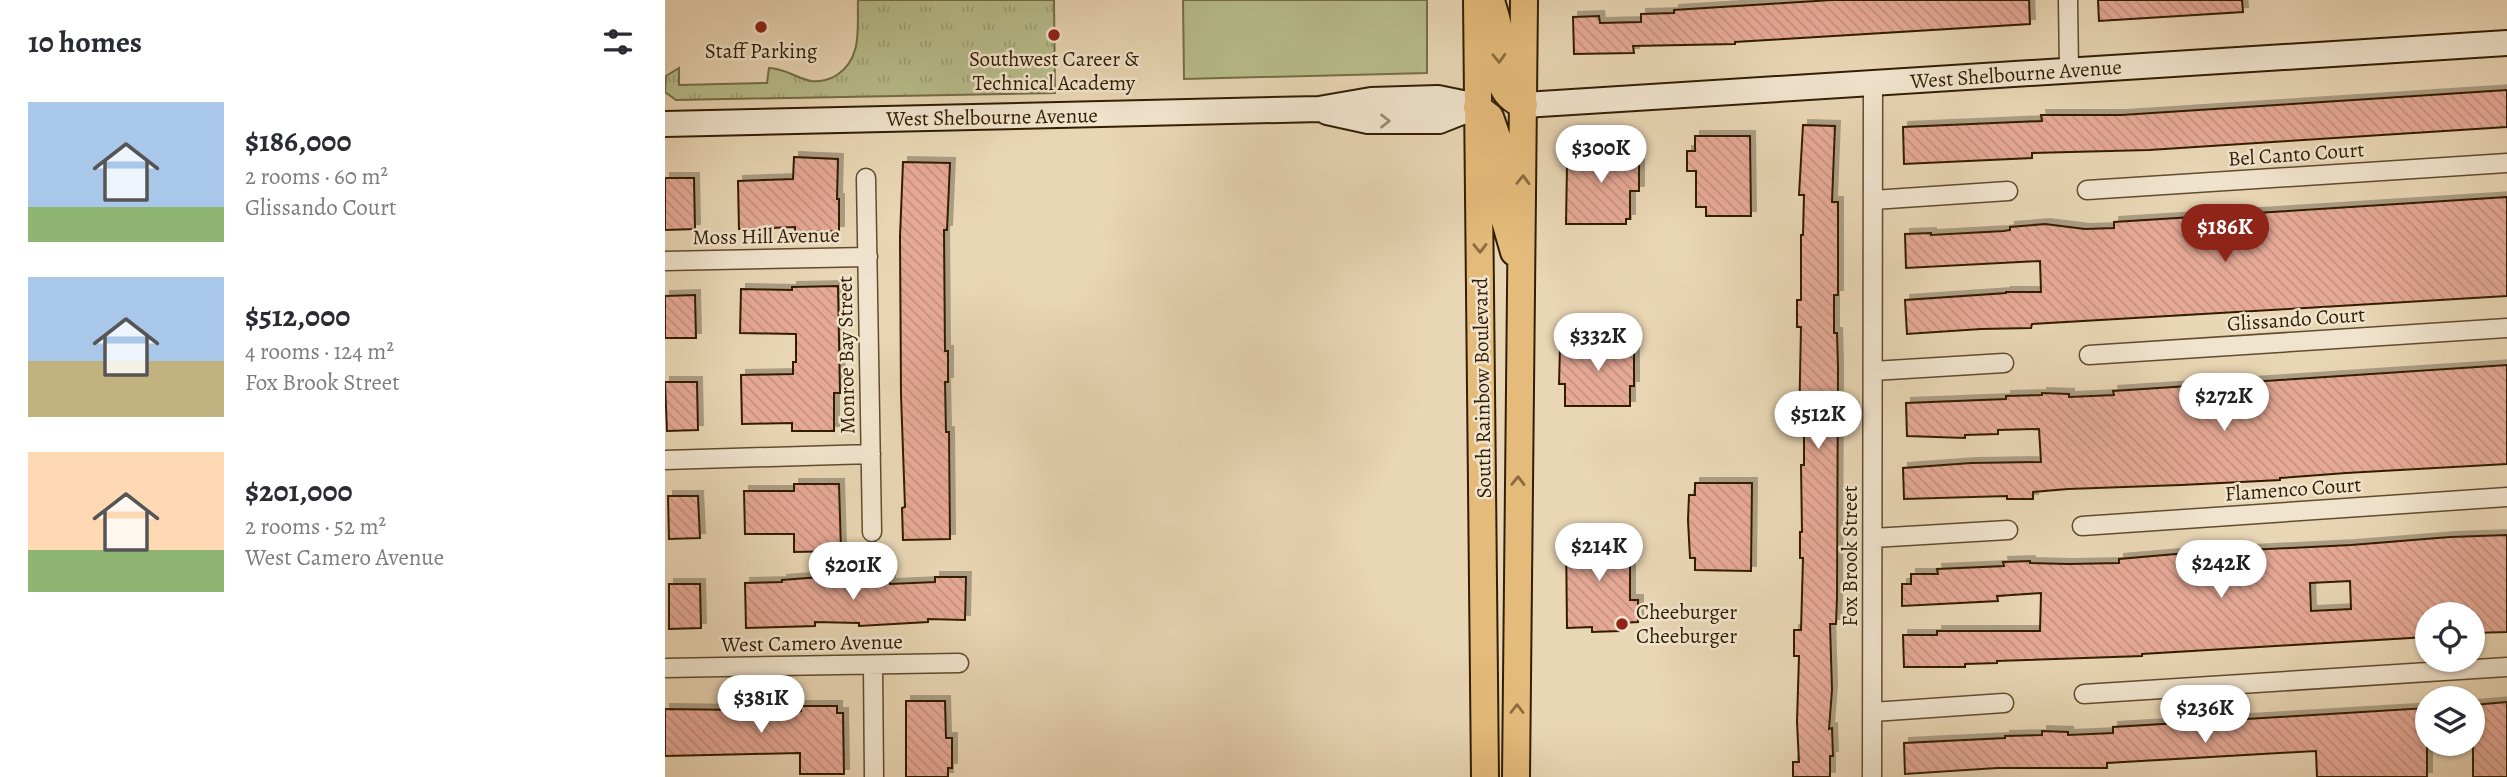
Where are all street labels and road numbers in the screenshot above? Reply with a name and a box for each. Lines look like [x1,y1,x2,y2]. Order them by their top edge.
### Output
street label: West Shelbourne Avenue [1908,53,2123,95]
street label: West Shelbourne Avenue [885,101,1098,133]
street label: Bel Canto Court [2227,135,2365,173]
street label: Moss Hill Avenue [692,221,840,251]
street label: Monroe Bay Street [831,276,861,434]
street label: South Rainbow Boulevard [1466,277,1498,499]
street label: Glissando Court [2226,300,2366,338]
street label: Flamenco Court [2224,470,2362,508]
street label: Fox Brook Street [1836,485,1864,627]
street label: West Camero Avenue [720,627,903,659]

